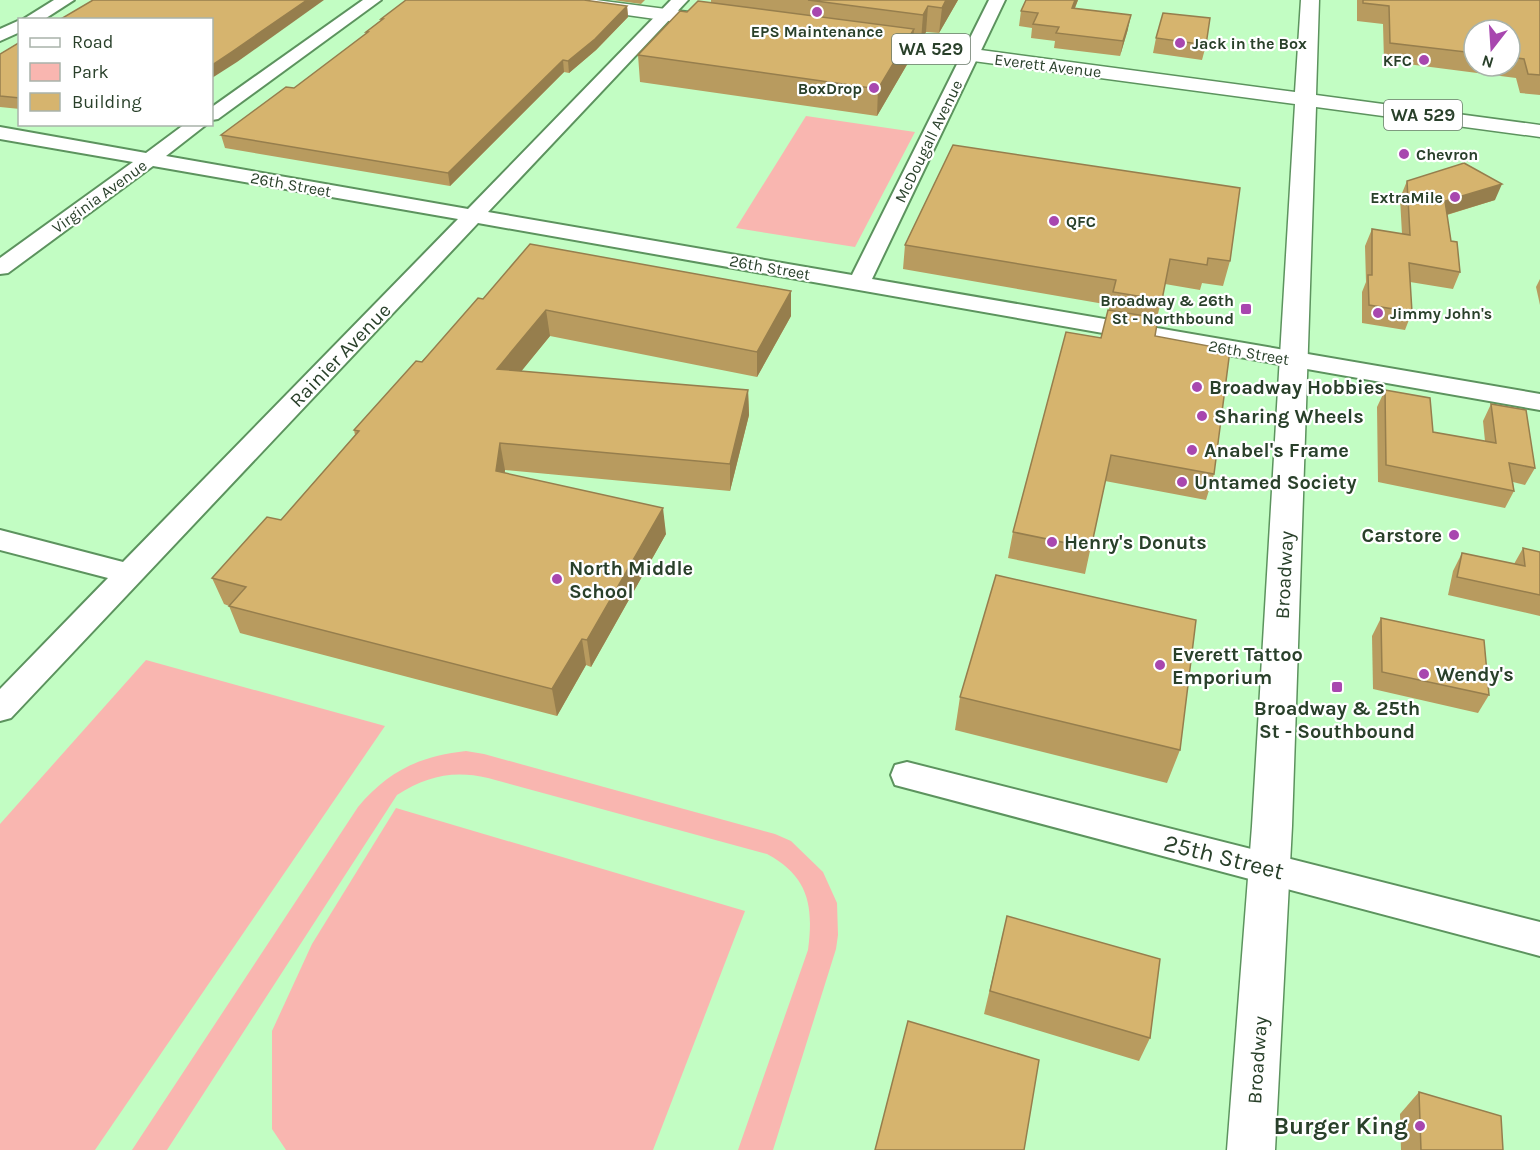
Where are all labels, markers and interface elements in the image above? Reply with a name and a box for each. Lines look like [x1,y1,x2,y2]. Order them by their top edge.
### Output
marker: EPS Maintenance [810,5,824,19]
legend [18,18,213,126]
north arrow [1462,18,1522,78]
place label: EPS Maintenance [751,22,883,41]
text: Road [72,31,113,53]
road number: WA 529 [892,34,970,64]
place label: Jack in the Box [1192,34,1307,53]
marker: Jack in the Box [1173,36,1187,50]
street label: Everett Avenue [993,50,1103,81]
place label: KFC [1383,51,1412,70]
text: N [1479,51,1496,73]
marker: KFC [1417,53,1431,67]
text: Park [72,61,109,83]
street label: McDougall Avenue [891,77,966,206]
place label: BoxDrop [798,79,862,98]
marker: BoxDrop [867,81,881,95]
text: Building [72,91,142,113]
road number: WA 529 [1384,100,1462,130]
place label: Chevron [1416,145,1478,164]
marker: Chevron [1397,147,1411,161]
street label: Virginia Avenue [48,156,151,237]
street label: 26th Street [249,168,333,201]
place label: ExtraMile [1370,188,1443,207]
marker: ExtraMile [1448,190,1462,204]
place label: QFC [1066,212,1096,231]
marker: QFC [1047,214,1061,228]
street label: 26th Street [728,251,812,284]
place label: Broadway & 26th St - Northbound [1100,291,1234,328]
street label: Rainier Avenue [285,299,396,412]
marker: Broadway & 26th St - Northbound [1239,302,1253,316]
place label: Jimmy John's [1390,304,1492,323]
marker: Jimmy John's [1371,306,1385,320]
street label: 26th Street [1207,336,1291,369]
place label: Broadway Hobbies [1209,376,1385,399]
marker: Broadway Hobbies [1190,380,1204,394]
place label: Sharing Wheels [1214,405,1364,428]
marker: Sharing Wheels [1195,409,1209,423]
place label: Anabel's Frame [1204,439,1349,462]
marker: Anabel's Frame [1185,443,1199,457]
place label: Untamed Society [1194,471,1357,494]
marker: Untamed Society [1175,475,1189,489]
place label: Carstore [1362,524,1442,547]
marker: Carstore [1447,528,1461,542]
street label: Broadway [1271,530,1298,620]
place label: Henry's Donuts [1064,531,1207,554]
marker: Henry's Donuts [1045,535,1059,549]
place label: North Middle School [569,557,693,603]
marker: North Middle School [550,572,564,586]
place label: Everett Tattoo Emporium [1172,643,1303,689]
marker: Everett Tattoo Emporium [1153,658,1167,672]
place label: Wendy's [1436,663,1514,686]
marker: Wendy's [1417,667,1431,681]
marker: Broadway & 25th St - Southbound [1330,680,1344,694]
place label: Broadway & 25th St - Southbound [1254,697,1420,743]
street label: 25th Street [1161,829,1287,885]
street label: Broadway [1243,1015,1272,1105]
place label: Burger King [1274,1112,1408,1140]
marker: Burger King [1413,1119,1427,1133]

